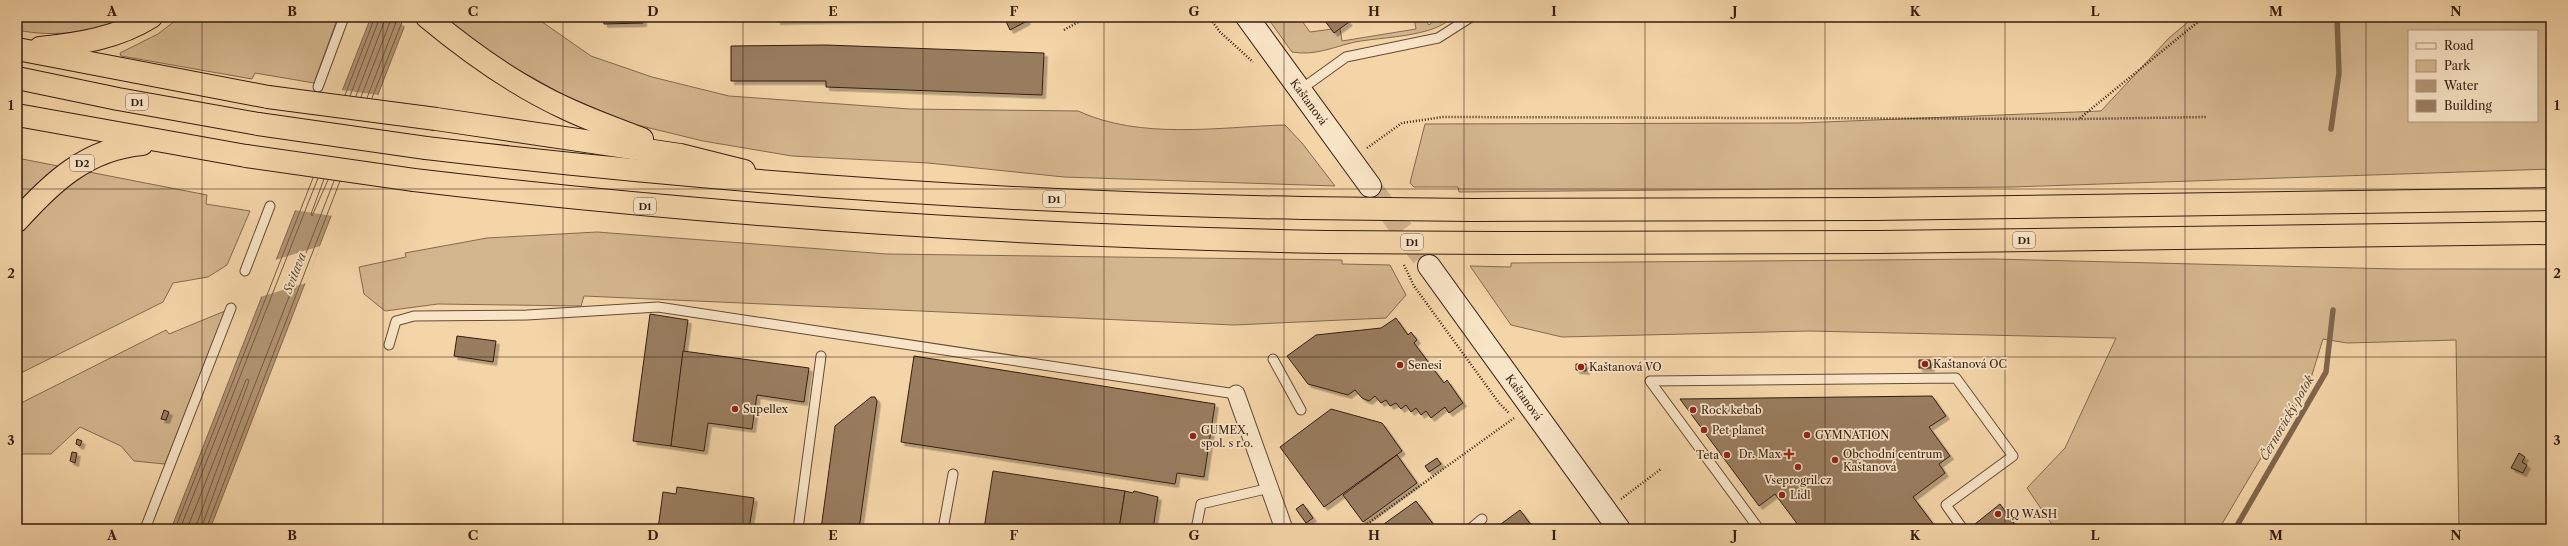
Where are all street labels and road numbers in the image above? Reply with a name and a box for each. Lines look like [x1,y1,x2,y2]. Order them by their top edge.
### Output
street label: Kaštanová [1287,76,1330,128]
road number: D1 [126,94,148,110]
road number: D2 [70,155,94,171]
road number: D1 [1043,191,1065,207]
road number: D1 [634,198,656,214]
road number: D1 [2013,232,2035,248]
road number: D1 [1401,234,1423,250]
street label: Kaštanová [1502,371,1545,423]

